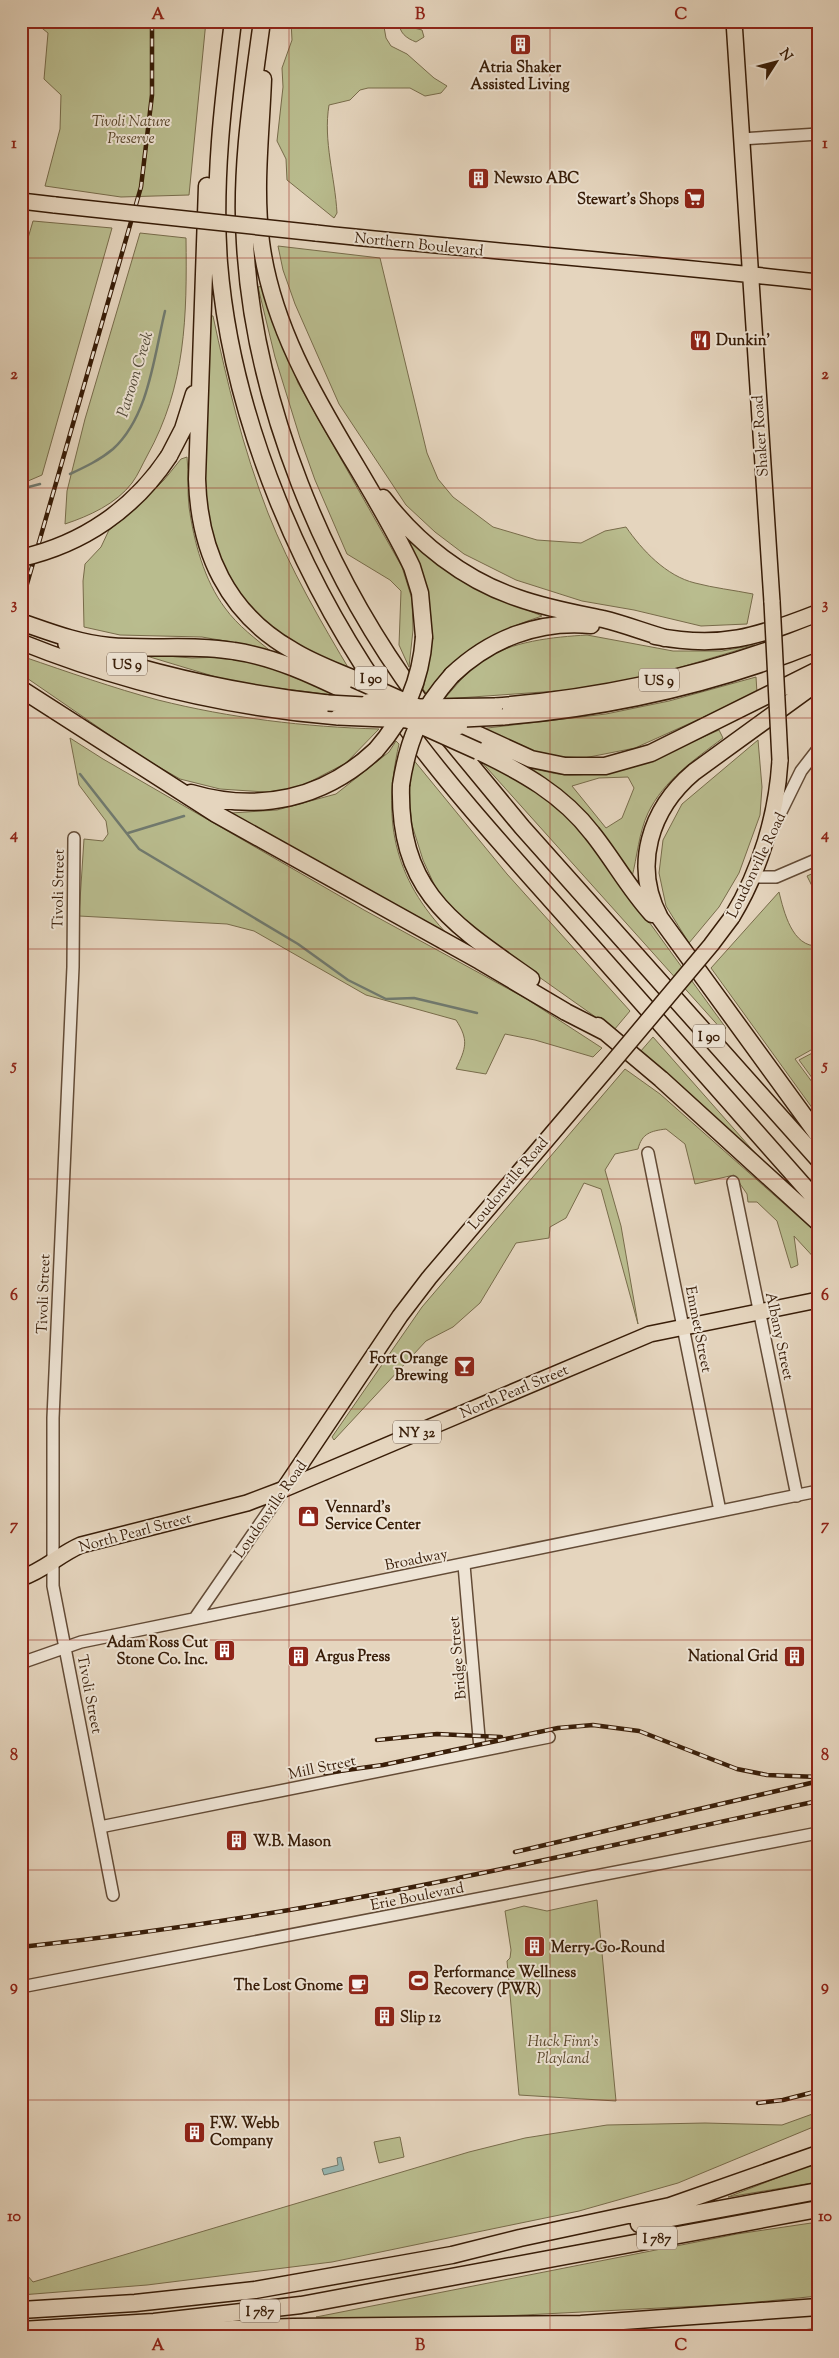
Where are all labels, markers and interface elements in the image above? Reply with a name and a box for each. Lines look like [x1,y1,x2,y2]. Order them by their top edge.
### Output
text: A [152,4,165,27]
text: B [415,4,425,27]
text: C [675,4,688,27]
building icon: Atria Shaker Assisted Living [508,32,532,56]
north arrow [752,38,802,88]
text: N [774,45,796,66]
place label: Atria Shaker Assisted Living [470,58,570,96]
park label: Tivoli Nature Preserve [92,112,170,150]
text: 1 [11,133,17,156]
text: 1 [822,133,828,156]
building icon: News10 ABC [466,166,490,190]
place label: News10 ABC [494,169,579,190]
supermarket icon: Stewart's Shops [683,187,707,211]
place label: Stewart's Shops [577,190,679,211]
street label: Northern Boulevard [353,228,485,263]
restaurant icon: Dunkin' [688,328,712,352]
water label: Patroon Creek [112,329,160,420]
place label: Dunkin' [716,331,770,352]
text: 2 [10,364,18,387]
text: 2 [821,364,829,387]
street label: Shaker Road [748,394,775,478]
text: 3 [11,594,18,617]
text: 3 [822,594,829,617]
road number: US 9 [107,652,147,676]
road number: I 90 [355,666,387,690]
road number: US 9 [639,668,679,692]
street label: Loudonville Road [723,809,792,922]
text: 4 [9,824,18,847]
text: 4 [820,824,829,847]
street label: Tivoli Street [48,849,71,929]
road number: I 90 [693,1024,725,1048]
text: 5 [9,1055,17,1078]
text: 5 [820,1055,828,1078]
street label: Loudonville Road [464,1133,555,1235]
street label: Tivoli Street [33,1254,56,1334]
street label: Emmet Street [679,1284,716,1374]
text: 6 [10,1285,18,1308]
text: 6 [821,1285,829,1308]
street label: Albany Street [759,1290,798,1382]
place label: Fort Orange Brewing [369,1349,449,1387]
bar icon: Fort Orange Brewing [452,1355,476,1379]
street label: North Pearl Street [457,1360,572,1425]
road number: NY 32 [393,1420,441,1444]
street label: Loudonville Road [230,1456,313,1563]
place label: Vennard's Service Center [325,1498,421,1536]
shop icon: Vennard's Service Center [297,1504,321,1528]
street label: North Pearl Street [77,1508,194,1559]
text: 7 [10,1515,19,1538]
text: 7 [821,1515,830,1538]
street label: Broadway [383,1544,450,1577]
street label: Bridge Street [444,1615,473,1701]
place label: Adam Ross Cut Stone Co. Inc. [106,1633,209,1671]
building icon: Adam Ross Cut Stone Co. Inc. [212,1639,236,1663]
building icon: Argus Press [287,1644,311,1668]
building icon: National Grid [782,1644,806,1668]
place label: Argus Press [315,1647,390,1668]
place label: National Grid [688,1647,779,1668]
street label: Tivoli Street [71,1653,106,1736]
text: 8 [10,1745,18,1768]
text: 8 [821,1745,829,1768]
street label: Mill Street [287,1751,358,1786]
building icon: W.B. Mason [225,1829,249,1853]
place label: W.B. Mason [253,1832,331,1853]
street label: Erie Boulevard [369,1878,466,1917]
building icon: Merry-Go-Round [523,1935,547,1959]
place label: Merry-Go-Round [551,1938,666,1959]
place label: Performance Wellness Recovery (PWR) [434,1963,576,2001]
sports icon: Performance Wellness Recovery (PWR) [406,1969,430,1993]
cafe icon: The Lost Gnome [347,1973,371,1997]
text: 9 [10,1976,18,1999]
place label: The Lost Gnome [234,1976,343,1997]
text: 9 [821,1976,829,1999]
building icon: Slip 12 [372,2005,396,2029]
place label: Slip 12 [400,2008,442,2029]
park label: Huck Finn's Playland [528,2032,598,2070]
place label: F.W. Webb Company [210,2114,279,2152]
building icon: F.W. Webb Company [182,2120,206,2144]
text: 10 [7,2206,21,2229]
text: 10 [818,2206,832,2229]
road number: I 787 [637,2226,677,2250]
road number: I 787 [240,2300,280,2322]
text: A [152,2335,165,2358]
text: B [415,2335,425,2358]
text: C [675,2335,688,2358]

